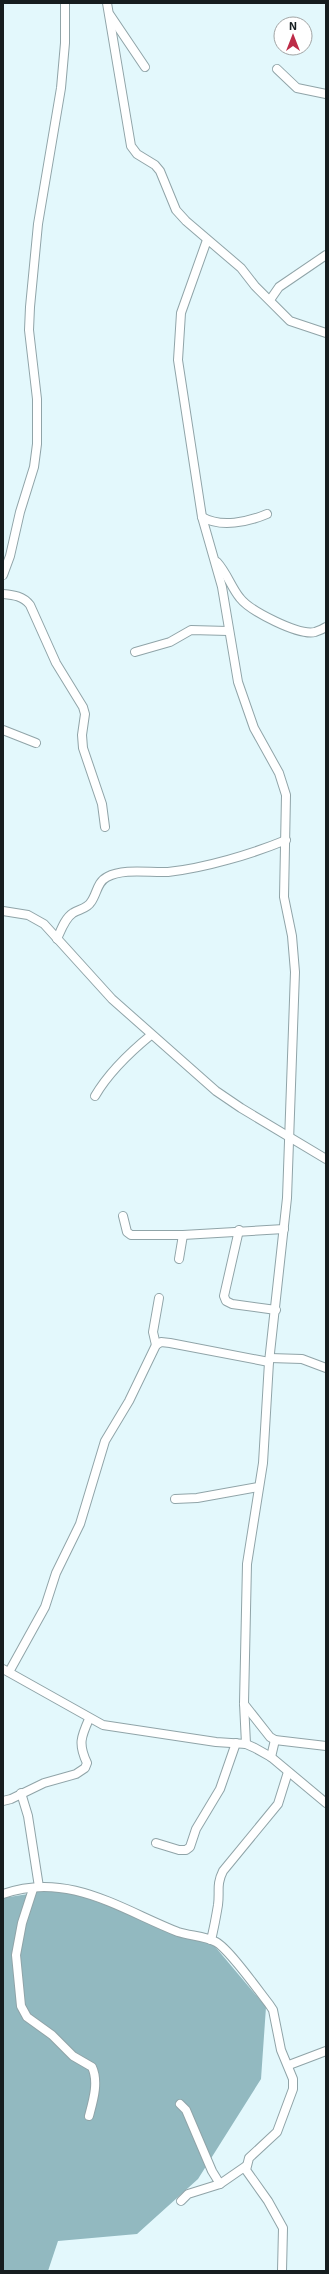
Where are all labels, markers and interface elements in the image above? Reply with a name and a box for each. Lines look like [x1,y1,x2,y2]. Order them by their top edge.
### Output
north arrow [273,16,313,56]
text: N [289,19,297,32]

